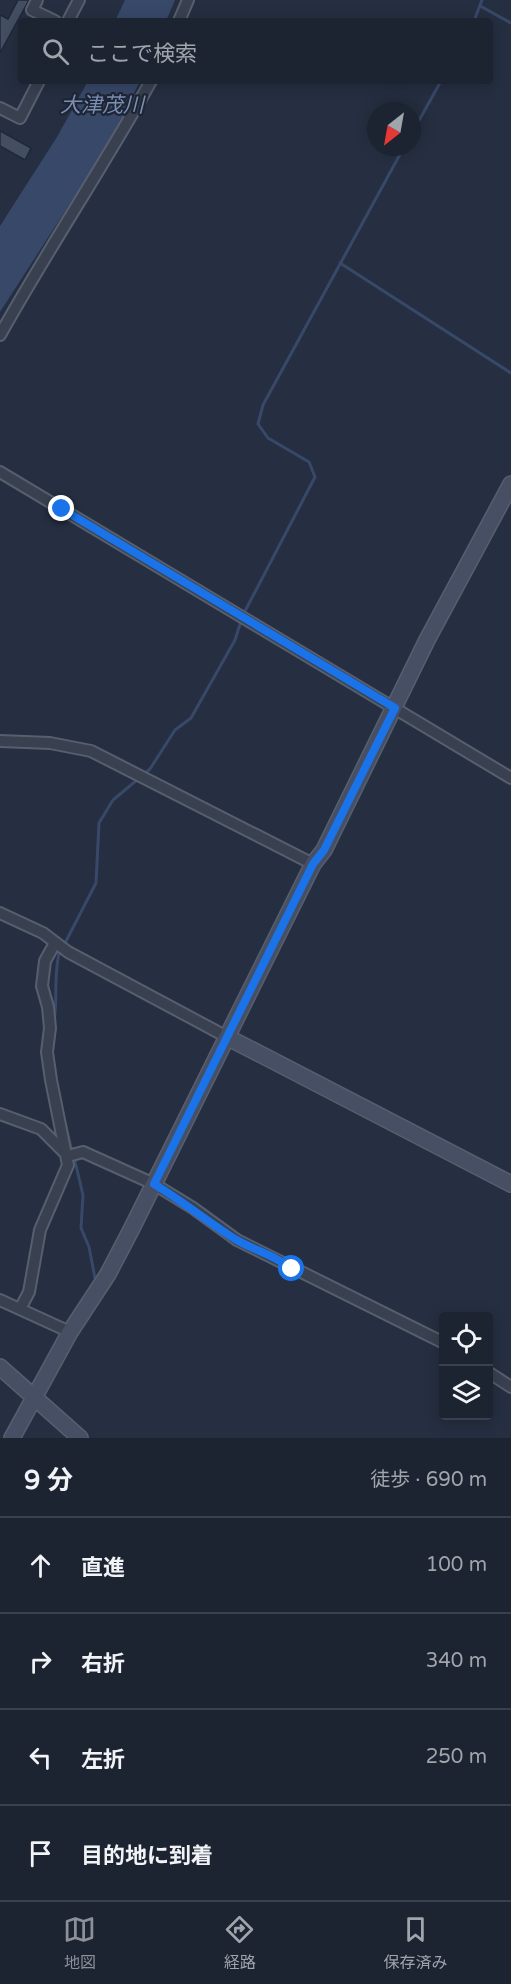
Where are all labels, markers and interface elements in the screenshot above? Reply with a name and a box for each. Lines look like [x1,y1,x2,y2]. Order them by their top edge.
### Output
search box [18,18,493,84]
icon: search [39,35,72,68]
text: ここで検索 [87,41,197,67]
water label: 大津茂川 [60,93,146,118]
north arrow [367,102,421,156]
route end [48,495,74,521]
route start [278,1255,304,1281]
map controls [439,1312,493,1420]
button: locate [439,1312,493,1366]
button: layers [439,1366,493,1420]
text: 9 分 [24,1465,73,1496]
text: 徒歩 · 690 m [370,1468,487,1492]
icon: ahead [24,1549,57,1582]
text: 100 m [426,1553,487,1577]
text: 直進 [81,1555,125,1581]
icon: right [24,1645,57,1678]
text: 340 m [426,1649,487,1673]
text: 右折 [81,1651,125,1677]
icon: left [24,1741,57,1774]
text: 250 m [426,1745,487,1769]
text: 左折 [81,1747,125,1773]
icon: arrive [24,1837,57,1870]
text: 目的地に到着 [81,1843,213,1869]
tab: 地図 [63,1913,96,1973]
tab: 経路 [223,1913,256,1973]
tab: 保存済み [383,1913,447,1973]

